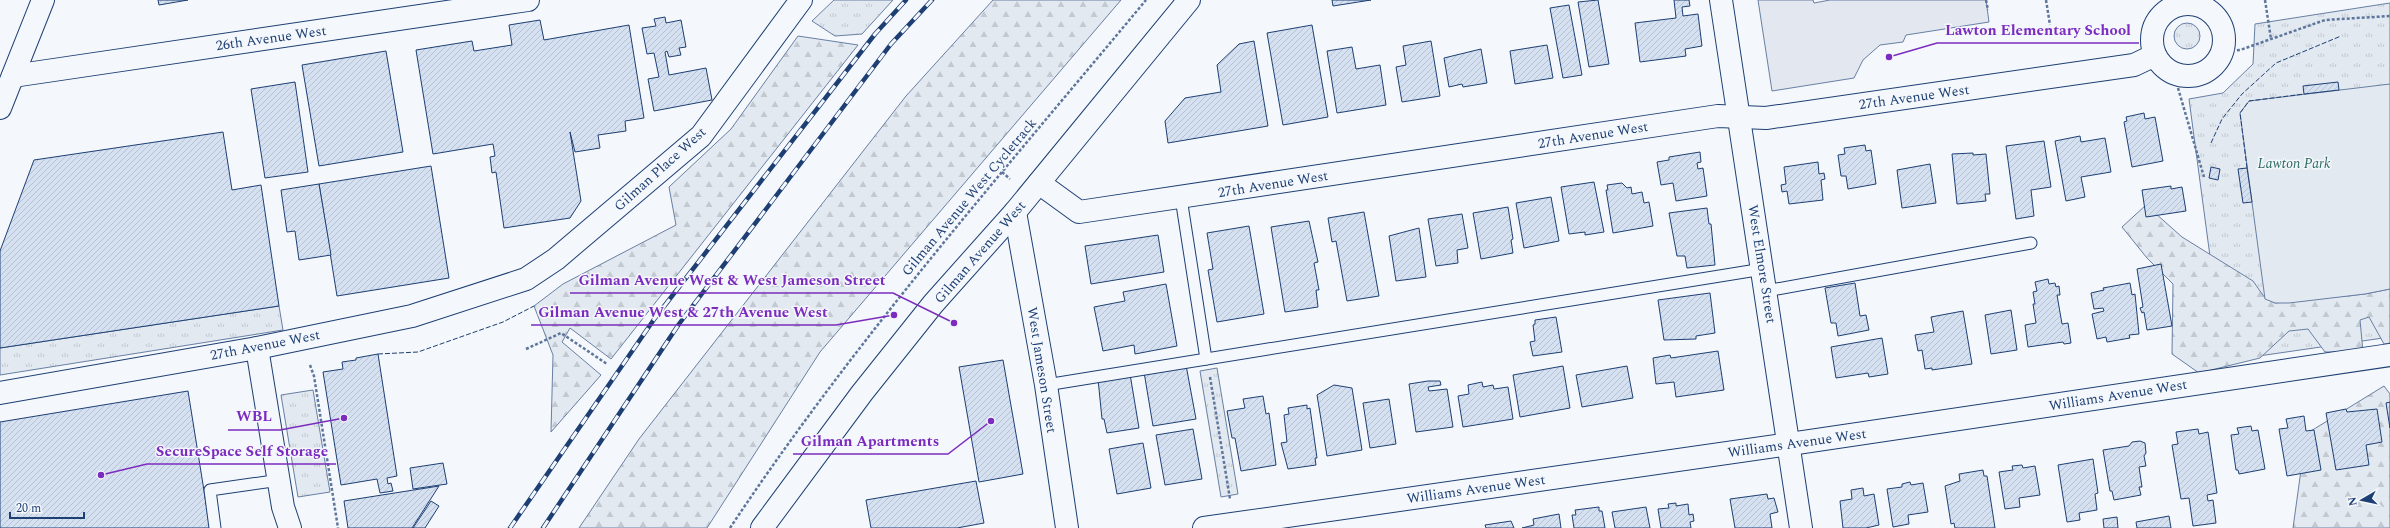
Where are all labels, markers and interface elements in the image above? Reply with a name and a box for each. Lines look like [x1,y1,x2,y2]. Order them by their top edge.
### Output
callout: Lawton Elementary School [1937,16,2139,43]
text: Lawton Elementary School [1945,19,2131,42]
street label: 26th Avenue West [214,20,328,56]
street label: 27th Avenue West [1857,79,1971,115]
street label: Gilman Avenue West Cycletrack [898,115,1040,279]
street label: 27th Avenue West [1536,116,1650,154]
street label: Gilman Place West [609,122,711,216]
park label: Lawton Park [2258,153,2331,174]
street label: 27th Avenue West [1216,165,1330,203]
street label: Gilman Avenue West [931,197,1029,307]
street label: West Elmore Street [1742,203,1782,325]
callout: Gilman Avenue West & West Jameson Street [570,266,893,293]
text: Gilman Avenue West & West Jameson Street [578,269,886,292]
callout: Gilman Avenue West & 27th Avenue West [531,298,836,325]
text: Gilman Avenue West & 27th Avenue West [538,301,828,324]
street label: West Jameson Street [1022,305,1062,435]
street label: 27th Avenue West [208,324,322,366]
street label: Williams Avenue West [2047,374,2189,416]
callout: WBL [228,403,280,430]
text: WBL [236,405,272,428]
street label: Williams Avenue West [1726,423,1868,463]
callout: Gilman Apartments [793,427,948,454]
text: Gilman Apartments [801,430,939,453]
callout: SecureSpace Self Storage [147,437,336,464]
text: SecureSpace Self Storage [156,440,328,463]
street label: Williams Avenue West [1405,469,1547,509]
north arrow [2342,480,2382,520]
scale bar [10,494,84,520]
text: N [2344,496,2362,507]
text: 20 m [16,499,41,518]

